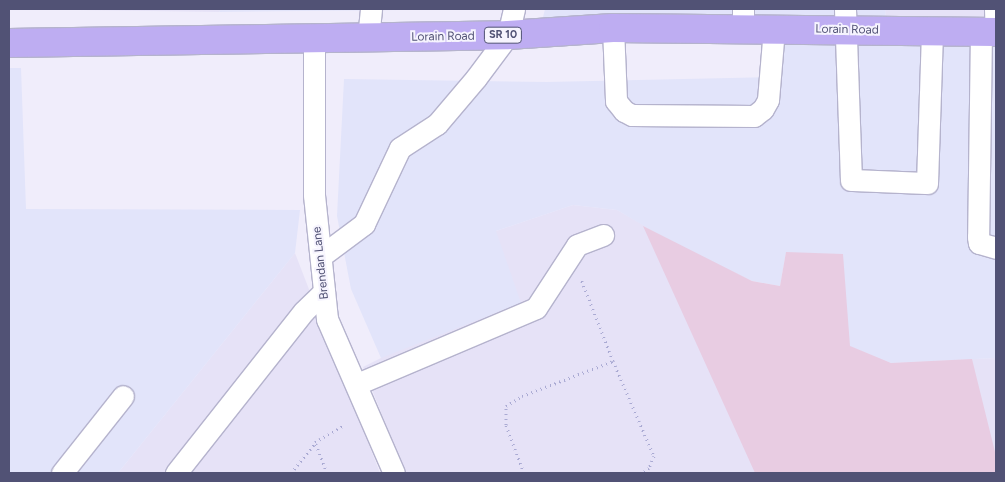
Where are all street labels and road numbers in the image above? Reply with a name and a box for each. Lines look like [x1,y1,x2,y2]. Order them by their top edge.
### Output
street label: Lorain Road [815,22,879,38]
road number: SR 10 [483,26,523,44]
street label: Lorain Road [411,29,475,45]
street label: Brendan Lane [310,226,332,300]

